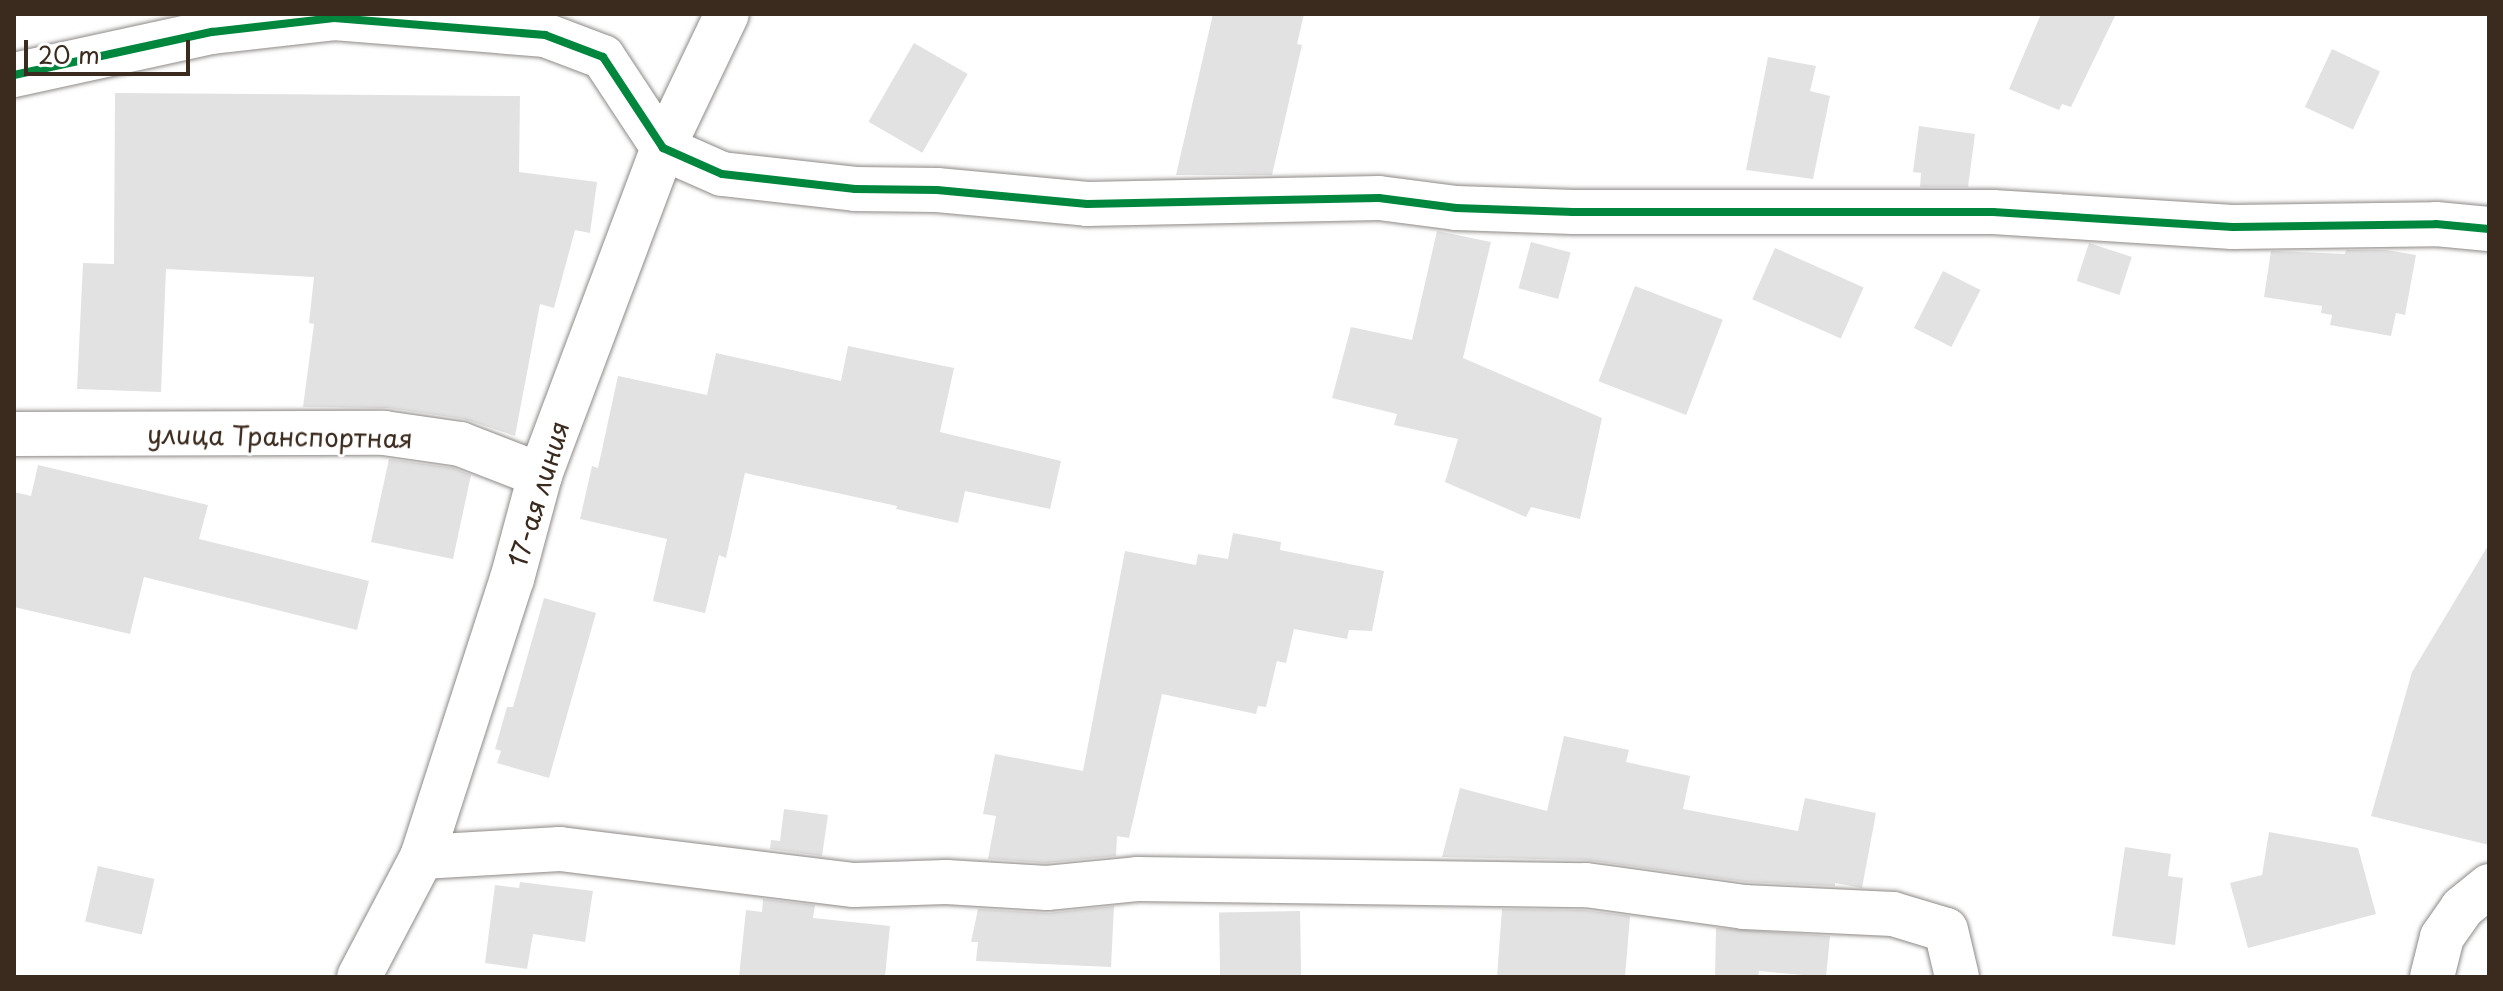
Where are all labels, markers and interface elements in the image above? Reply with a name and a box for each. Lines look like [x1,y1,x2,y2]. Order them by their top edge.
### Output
scale bar [28,24,194,74]
text: 20 m [38,36,100,72]
street label: 17-ая линия [501,417,575,571]
street label: улица Транспортная [147,418,413,454]

